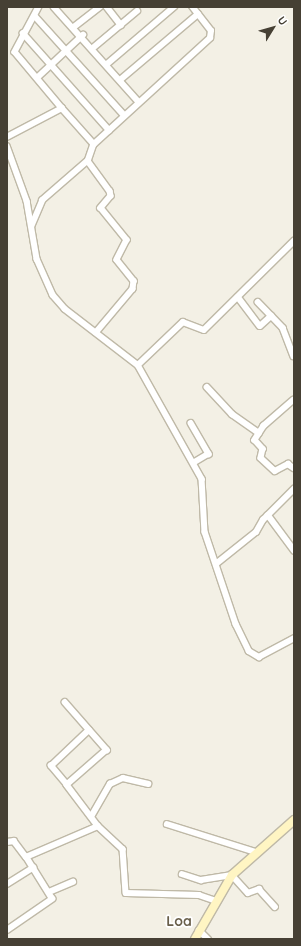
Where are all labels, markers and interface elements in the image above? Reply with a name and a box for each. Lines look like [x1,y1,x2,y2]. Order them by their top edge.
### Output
north arrow [253,8,293,48]
text: U [275,13,291,28]
district label: Loa [166,913,192,929]

